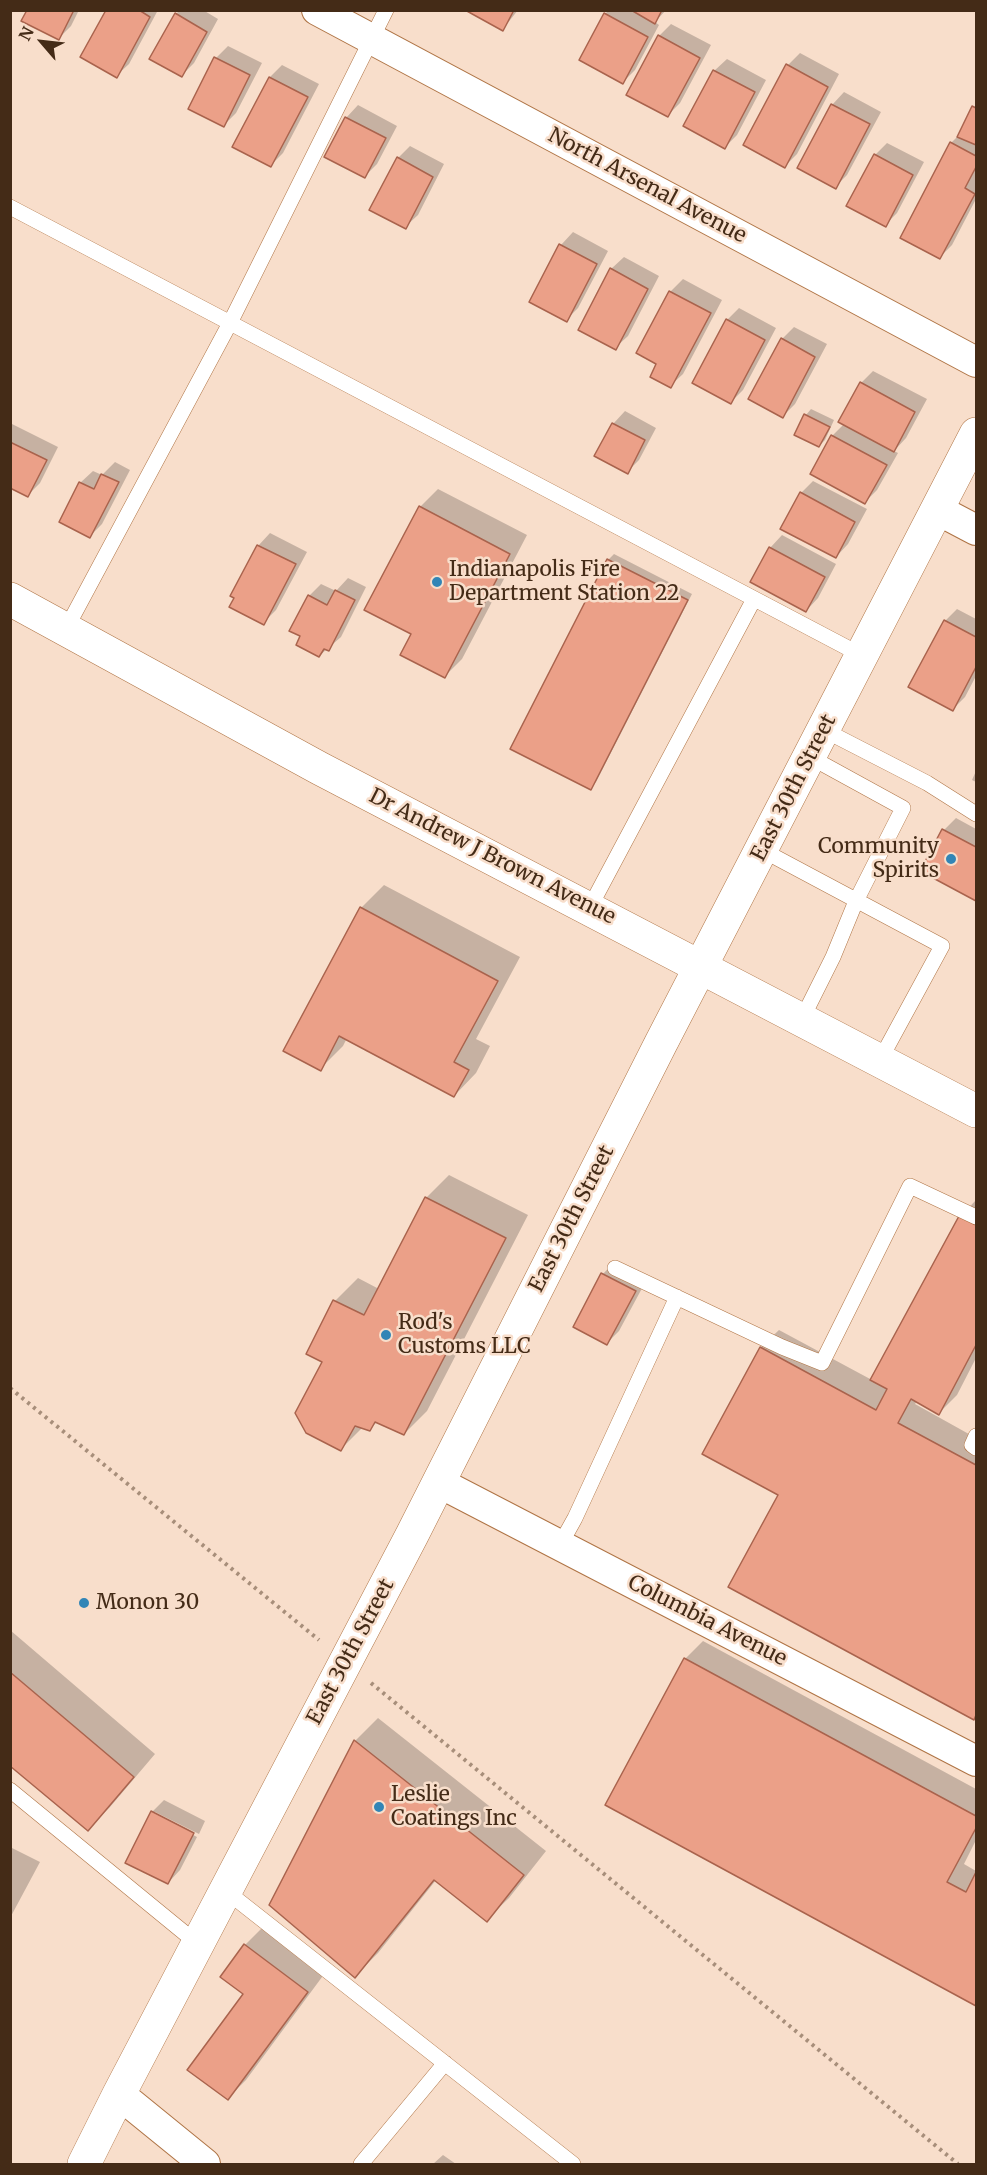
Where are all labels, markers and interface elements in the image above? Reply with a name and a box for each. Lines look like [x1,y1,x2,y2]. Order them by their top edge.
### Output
north arrow [12,12,72,72]
text: N [14,23,38,44]
street label: North Arsenal Avenue [544,123,750,249]
place label: Indianapolis Fire Department Station 22 [449,557,679,607]
marker: Indianapolis Fire Department Station 22 [430,575,444,589]
street label: East 30th Street [746,710,842,866]
street label: Dr Andrew J Brown Avenue [365,784,619,930]
place label: Community Spirits [818,834,939,884]
marker: Community Spirits [944,852,958,866]
street label: East 30th Street [524,1141,620,1297]
place label: Rod's Customs LLC [398,1310,531,1360]
marker: Rod's Customs LLC [379,1328,393,1342]
street label: Columbia Avenue [623,1570,791,1672]
street label: East 30th Street [302,1575,400,1729]
place label: Monon 30 [96,1590,199,1616]
marker: Monon 30 [77,1596,91,1610]
place label: Leslie Coatings Inc [391,1782,517,1832]
marker: Leslie Coatings Inc [372,1800,386,1814]

